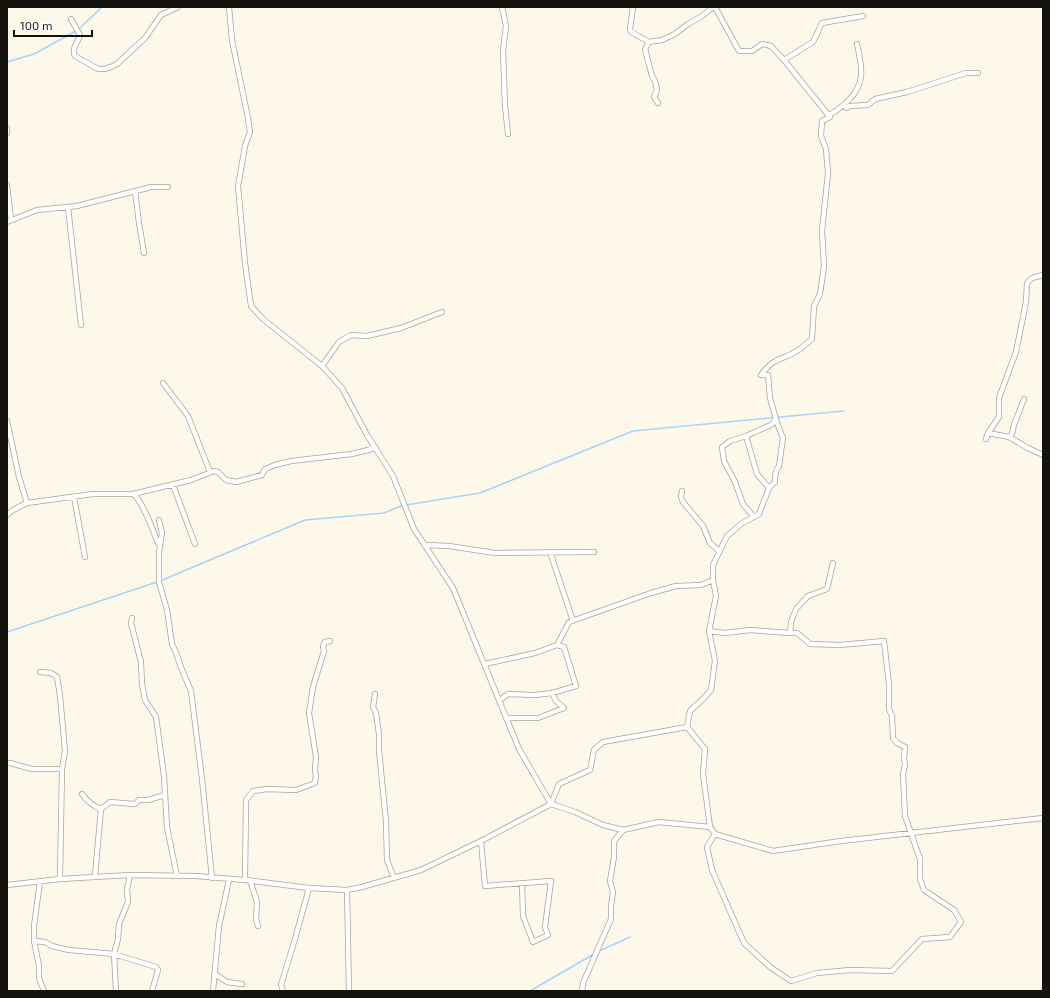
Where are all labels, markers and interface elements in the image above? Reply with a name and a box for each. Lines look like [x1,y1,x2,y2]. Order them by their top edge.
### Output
scale bar [14,12,92,38]
text: 100 m [20,18,52,32]

